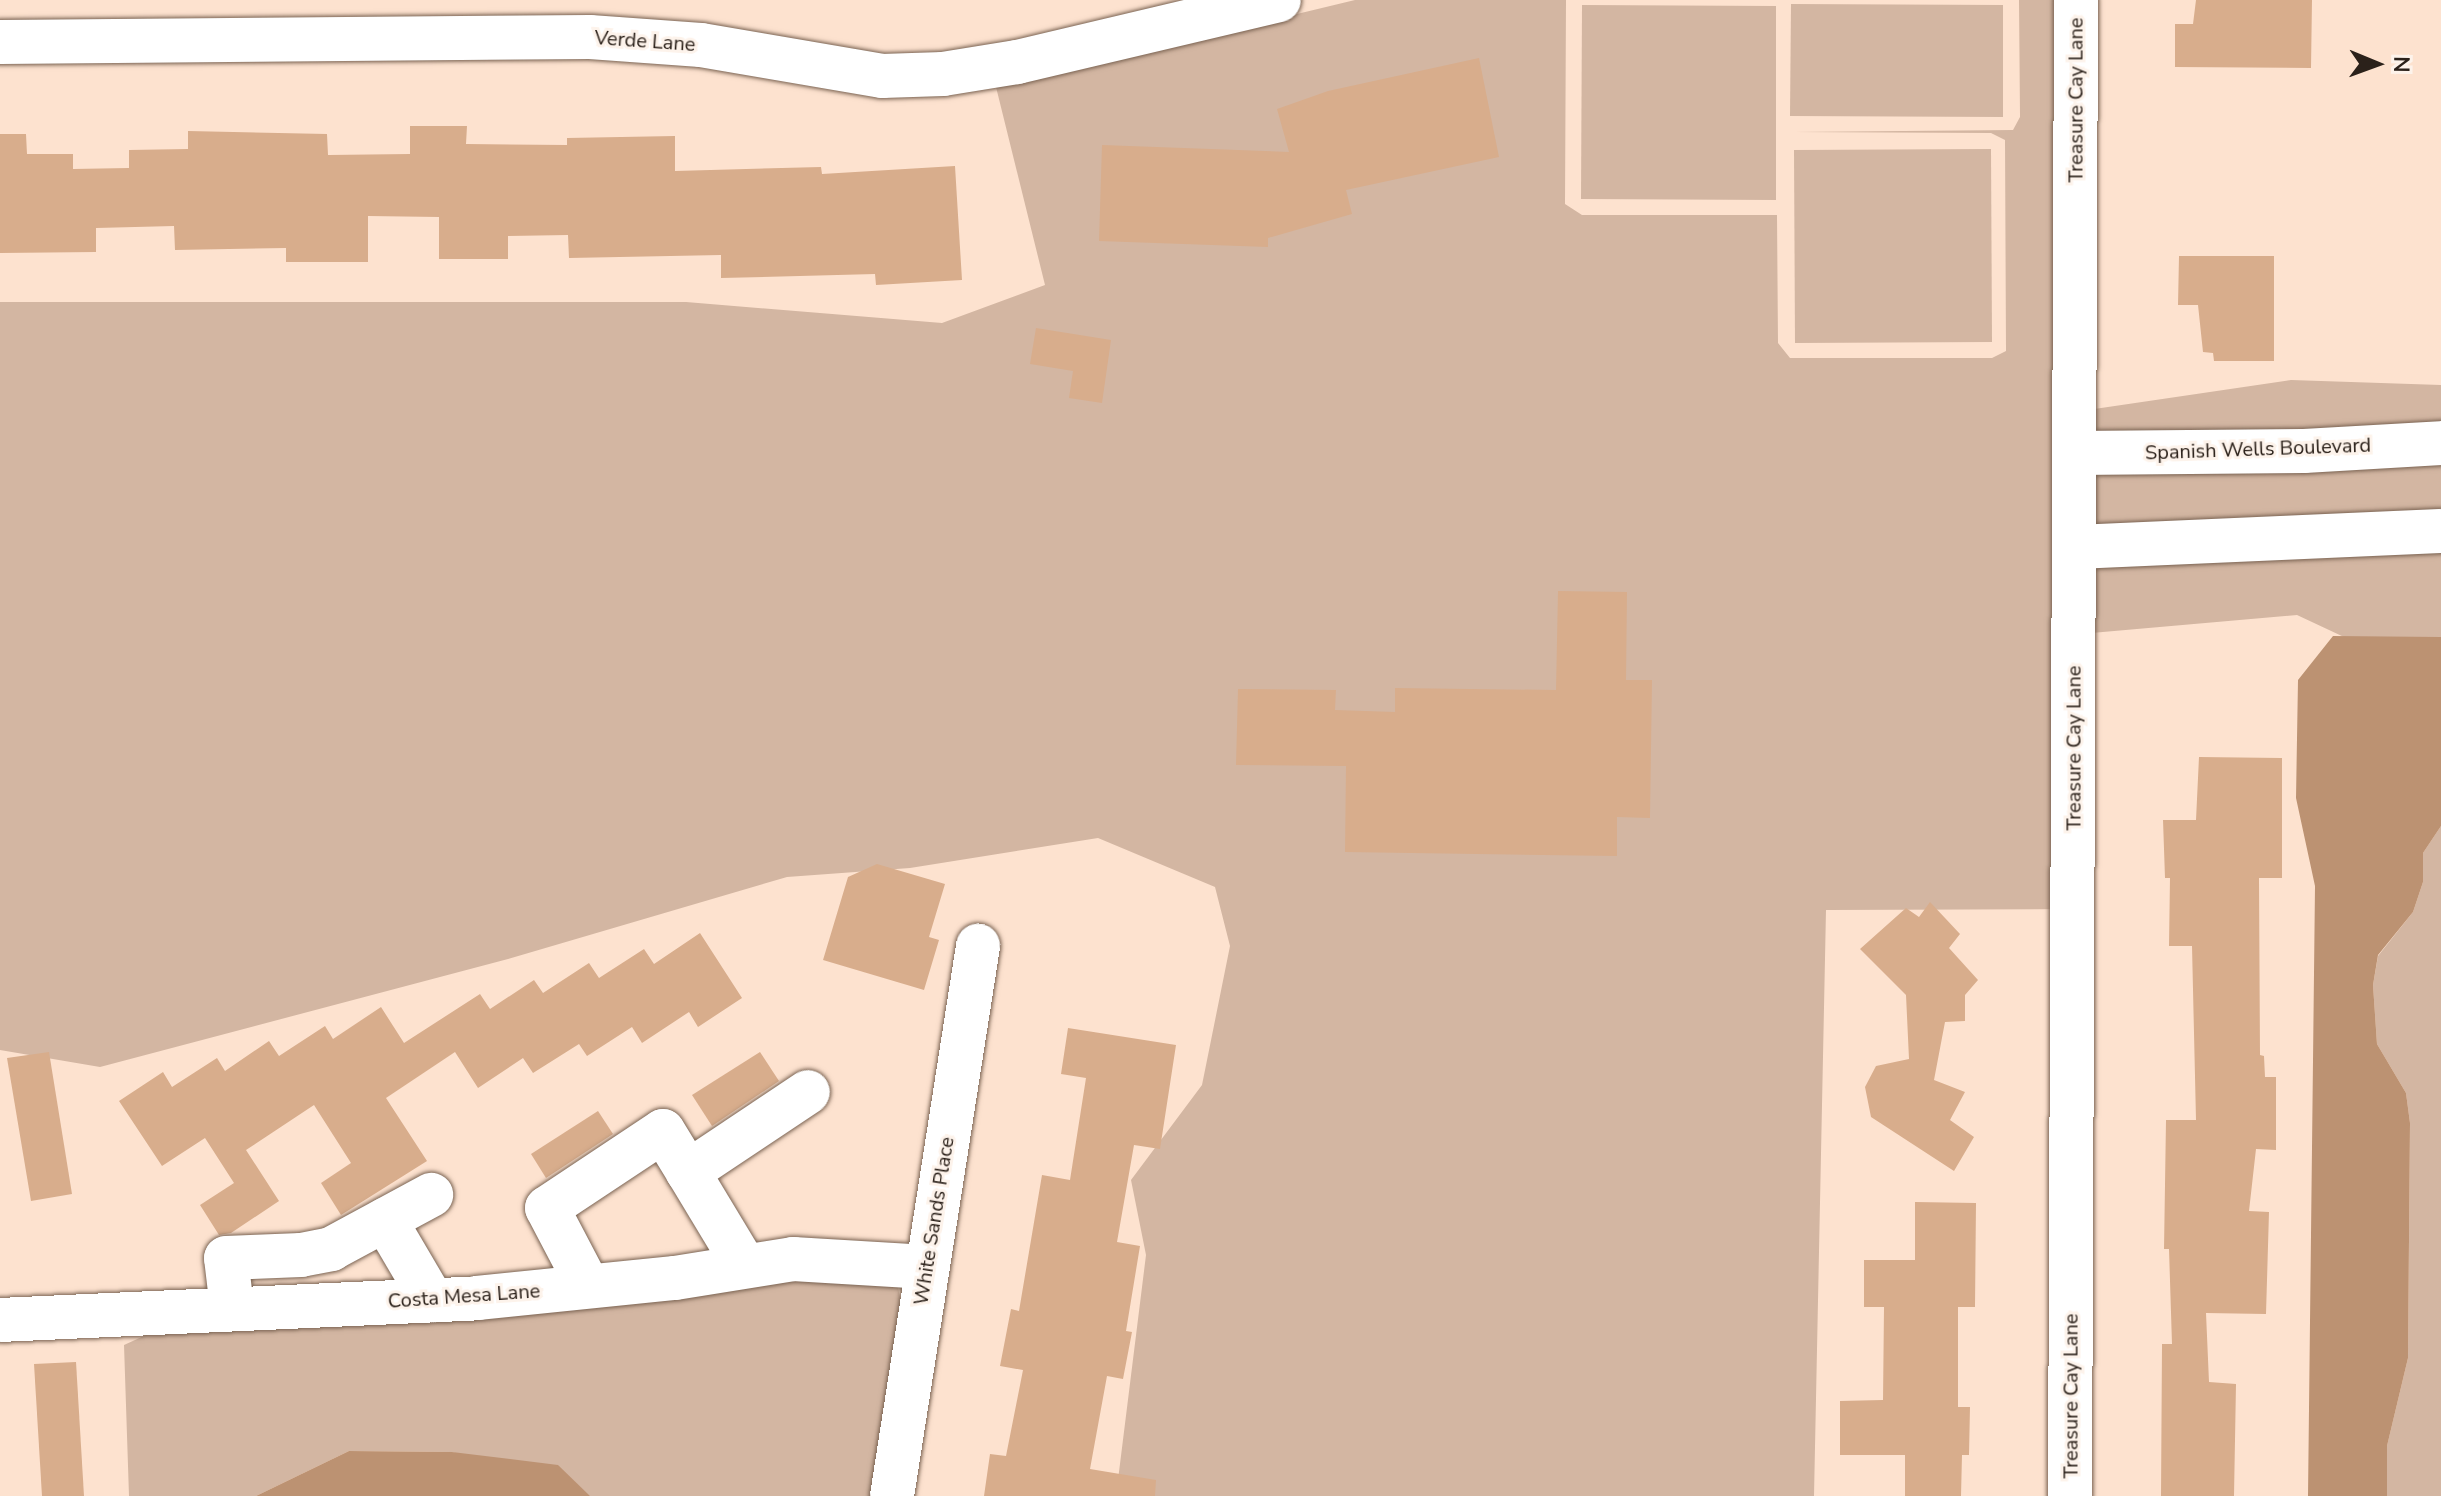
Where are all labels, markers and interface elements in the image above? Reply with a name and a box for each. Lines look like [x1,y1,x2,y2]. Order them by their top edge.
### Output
street label: Treasure Cay Lane [2064,18,2088,182]
north arrow [2337,24,2417,104]
street label: Verde Lane [594,26,696,56]
text: N [2386,56,2416,73]
street label: Spanish Wells Boulevard [2145,433,2371,465]
street label: Treasure Cay Lane [2062,666,2086,830]
street label: White Sands Place [909,1135,959,1307]
street label: Costa Mesa Lane [387,1279,541,1313]
street label: Treasure Cay Lane [2059,1314,2083,1478]

